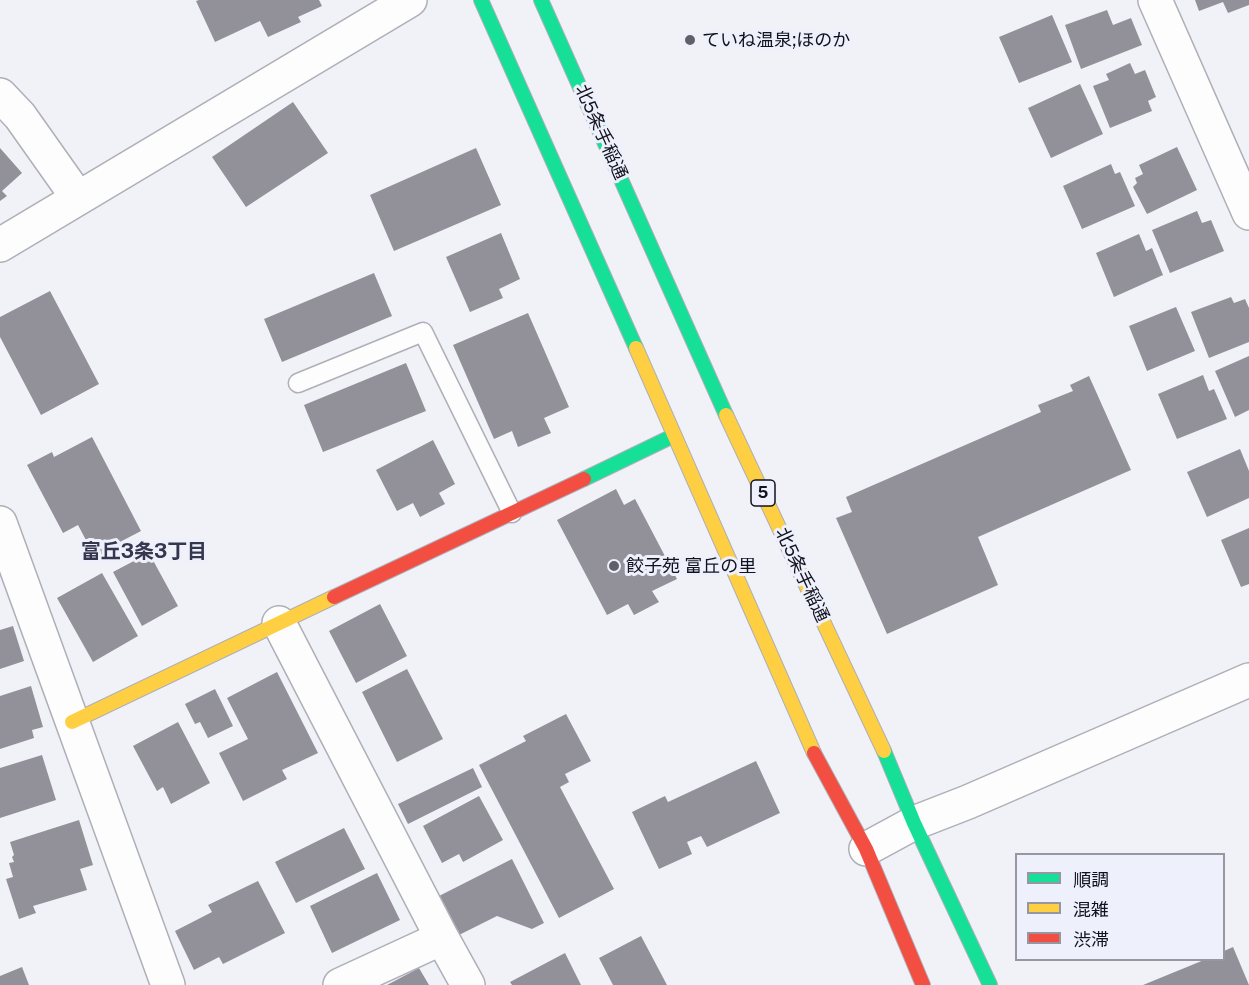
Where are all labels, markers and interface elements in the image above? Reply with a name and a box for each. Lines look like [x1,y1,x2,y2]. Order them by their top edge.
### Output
place label: ていね温泉;ほのか [702,29,850,51]
marker: ていね温泉;ほのか [683,33,697,47]
street label: 北5条手稲通 [570,81,632,183]
road number: 5 [751,480,775,506]
street label: 北5条手稲通 [771,524,833,626]
district label: 富丘3条3丁目 [81,540,207,564]
place label: 餃子苑 富丘の里 [626,555,756,577]
marker: 餃子苑 富丘の里 [607,559,621,573]
legend [1015,853,1225,961]
text: 順調 [1073,869,1109,890]
text: 混雑 [1073,899,1109,920]
text: 渋滞 [1073,929,1109,950]

